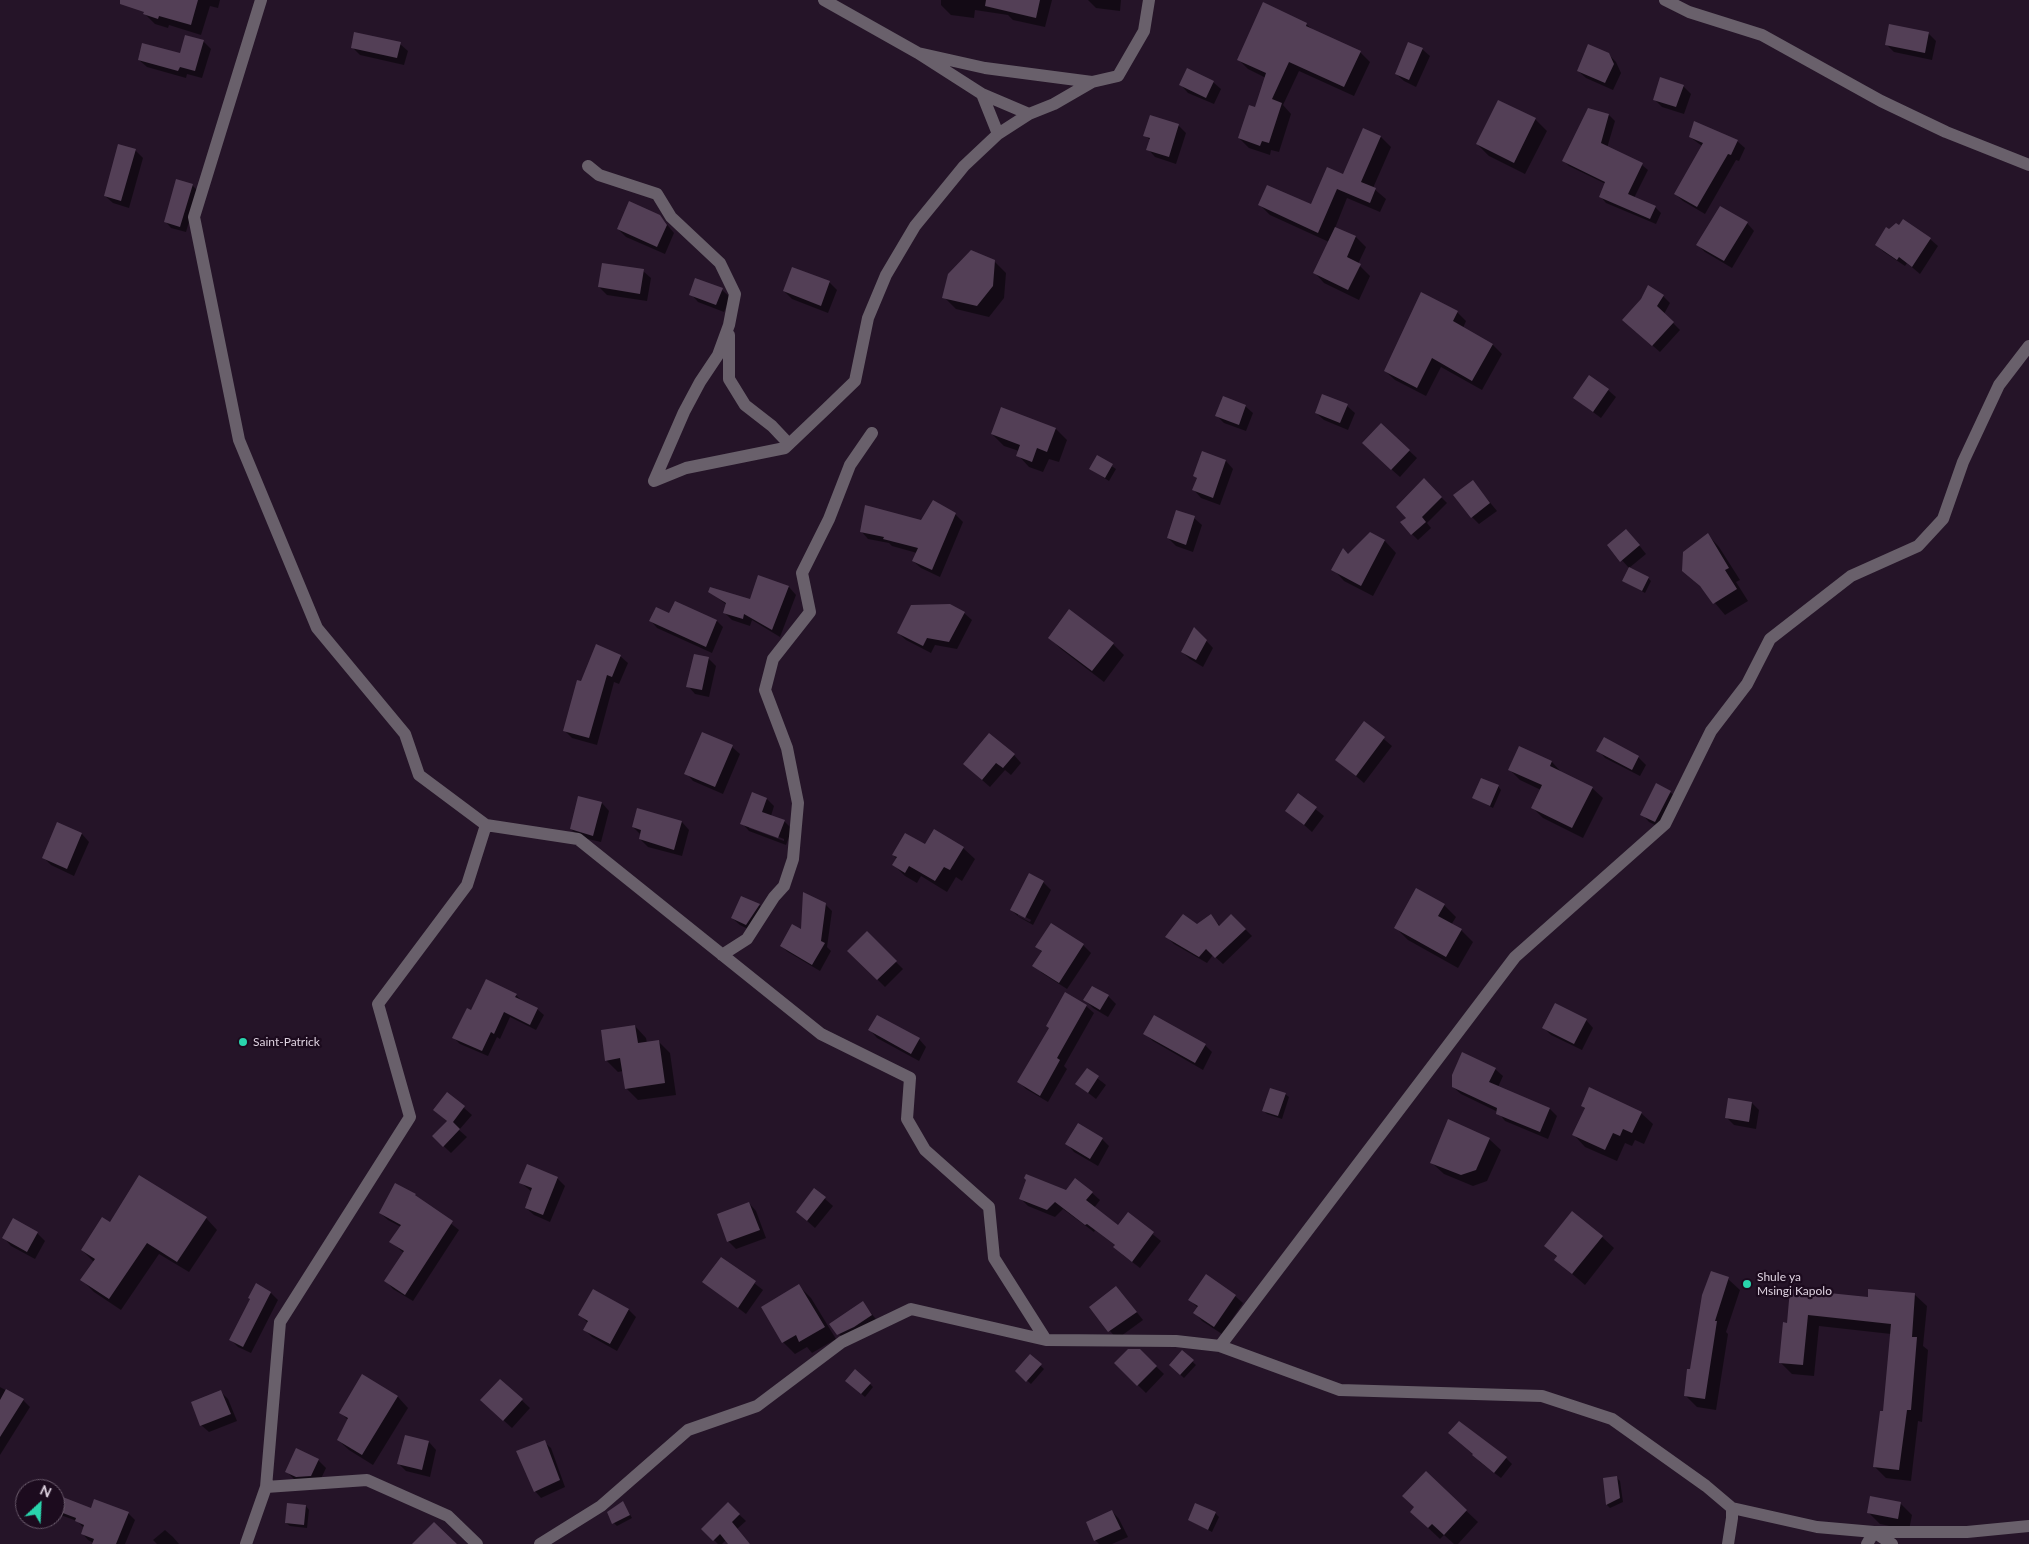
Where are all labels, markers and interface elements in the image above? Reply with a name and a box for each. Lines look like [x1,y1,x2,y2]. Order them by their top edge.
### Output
place label: Saint-Patrick [253,1035,320,1049]
marker: Saint-Patrick [237,1036,249,1048]
place label: Shule ya Msingi Kapolo [1757,1270,1832,1298]
marker: Shule ya Msingi Kapolo [1741,1278,1753,1290]
north arrow [15,1479,65,1529]
text: N [38,1481,55,1501]

